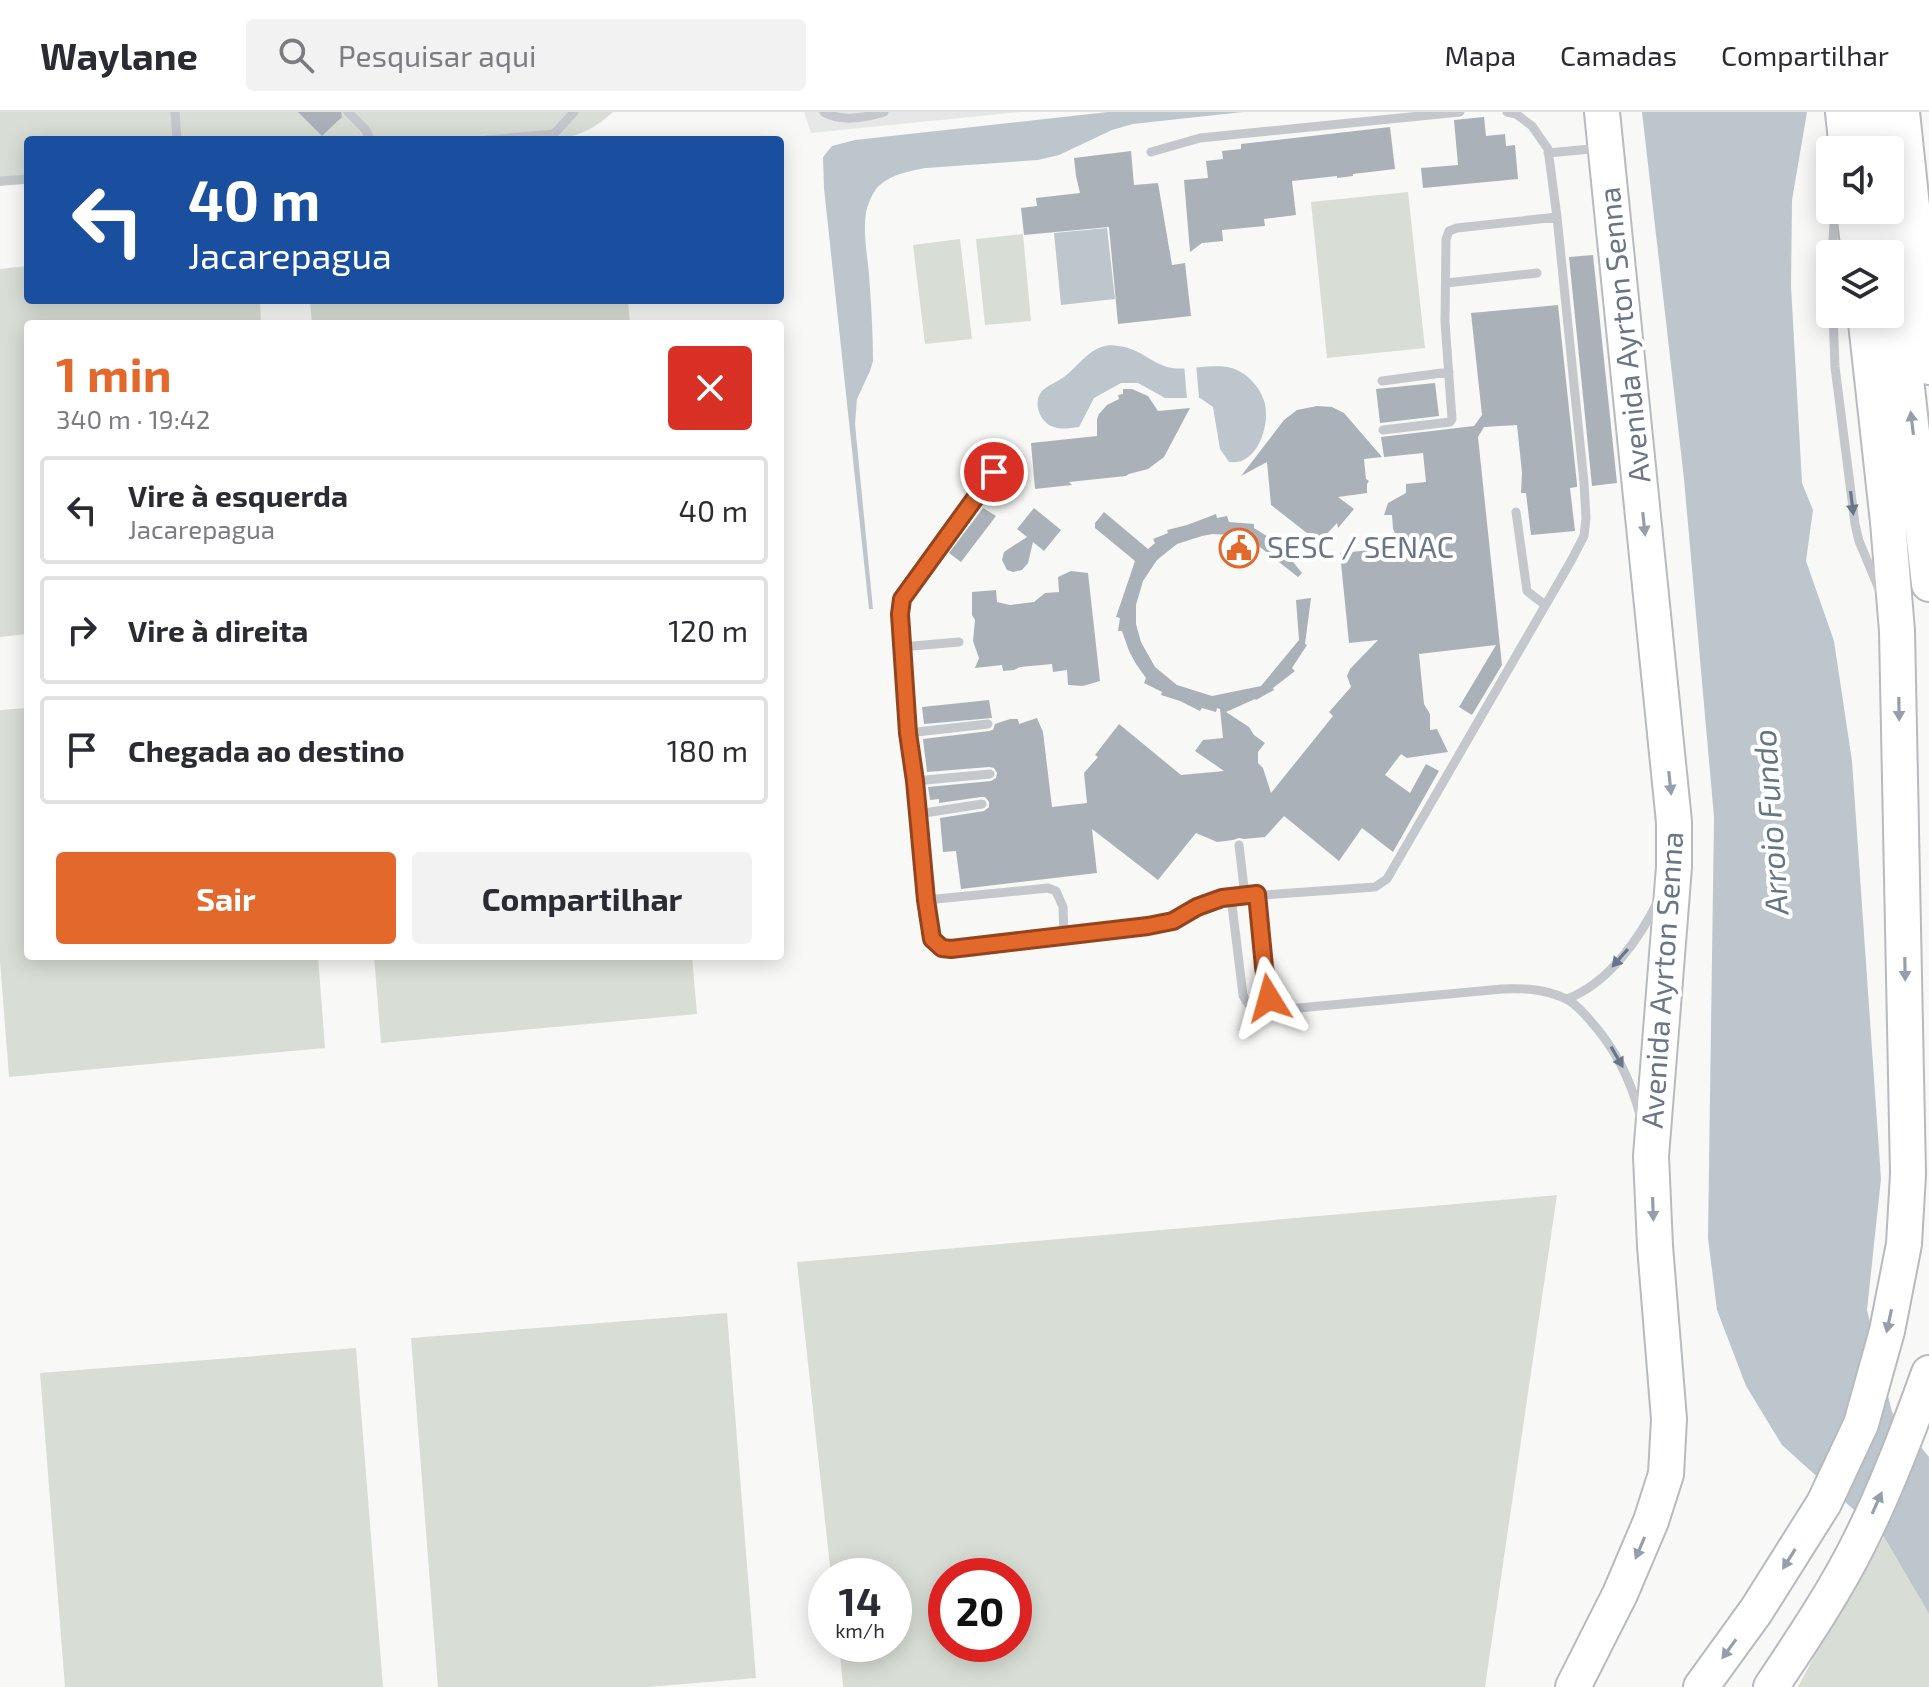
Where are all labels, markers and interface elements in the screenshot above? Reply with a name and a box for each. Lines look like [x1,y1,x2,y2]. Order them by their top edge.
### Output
search box [246,19,806,91]
text: Waylane [40,32,198,78]
icon: search [274,33,318,77]
text: Pesquisar aqui [338,37,536,73]
text: Mapa [1445,38,1516,72]
text: Camadas [1560,38,1677,72]
text: Compartilhar [1721,38,1889,72]
map controls [1816,136,1904,328]
button: sound [1816,136,1904,224]
text: 40 m [188,165,320,232]
icon: left [56,168,160,272]
street label: Avenida Ayrton Senna [1590,186,1656,485]
text: Jacarepagua [188,233,392,276]
button: layers [1816,240,1904,328]
text: 1 min [56,344,172,402]
button: close [668,346,752,430]
text: 340 m · 19:42 [56,403,210,434]
one-way arrow [1905,410,1918,435]
pin [960,438,1028,506]
icon: arrive [972,450,1016,494]
text: Vire à esquerda [128,477,348,513]
icon: left [60,488,104,532]
one-way arrow [1846,491,1859,516]
text: 40 m [678,492,748,528]
one-way arrow [1637,512,1650,537]
text: Jacarepagua [128,513,275,544]
public building icon: SESC / SENAC [1218,527,1260,569]
place label: SESC / SENAC [1267,528,1454,564]
icon: right [60,608,104,652]
text: Vire à direita [128,612,308,648]
text: 120 m [668,612,748,648]
one-way arrow [1893,697,1905,722]
icon: arrive [60,728,104,772]
water label: Arroio Fundo [1744,728,1795,917]
text: Chegada ao destino [128,732,405,768]
text: 180 m [667,732,748,768]
one-way arrow [1664,770,1677,795]
street label: Avenida Ayrton Senna [1633,830,1689,1129]
button: Sair [56,852,396,944]
button: Compartilhar [412,852,752,944]
one-way arrow [1611,948,1629,967]
position arrow [1227,956,1311,1040]
one-way arrow [1899,957,1911,982]
one-way arrow [1610,1046,1624,1068]
one-way arrow [1647,1197,1660,1222]
one-way arrow [1882,1309,1895,1334]
one-way arrow [1871,1491,1884,1515]
one-way arrow [1633,1536,1646,1560]
one-way arrow [1782,1548,1796,1570]
speed limit sign: 20 [928,1558,1032,1662]
text: 14 [839,1576,881,1624]
text: km/h [835,1618,885,1642]
one-way arrow [1721,1638,1737,1660]

